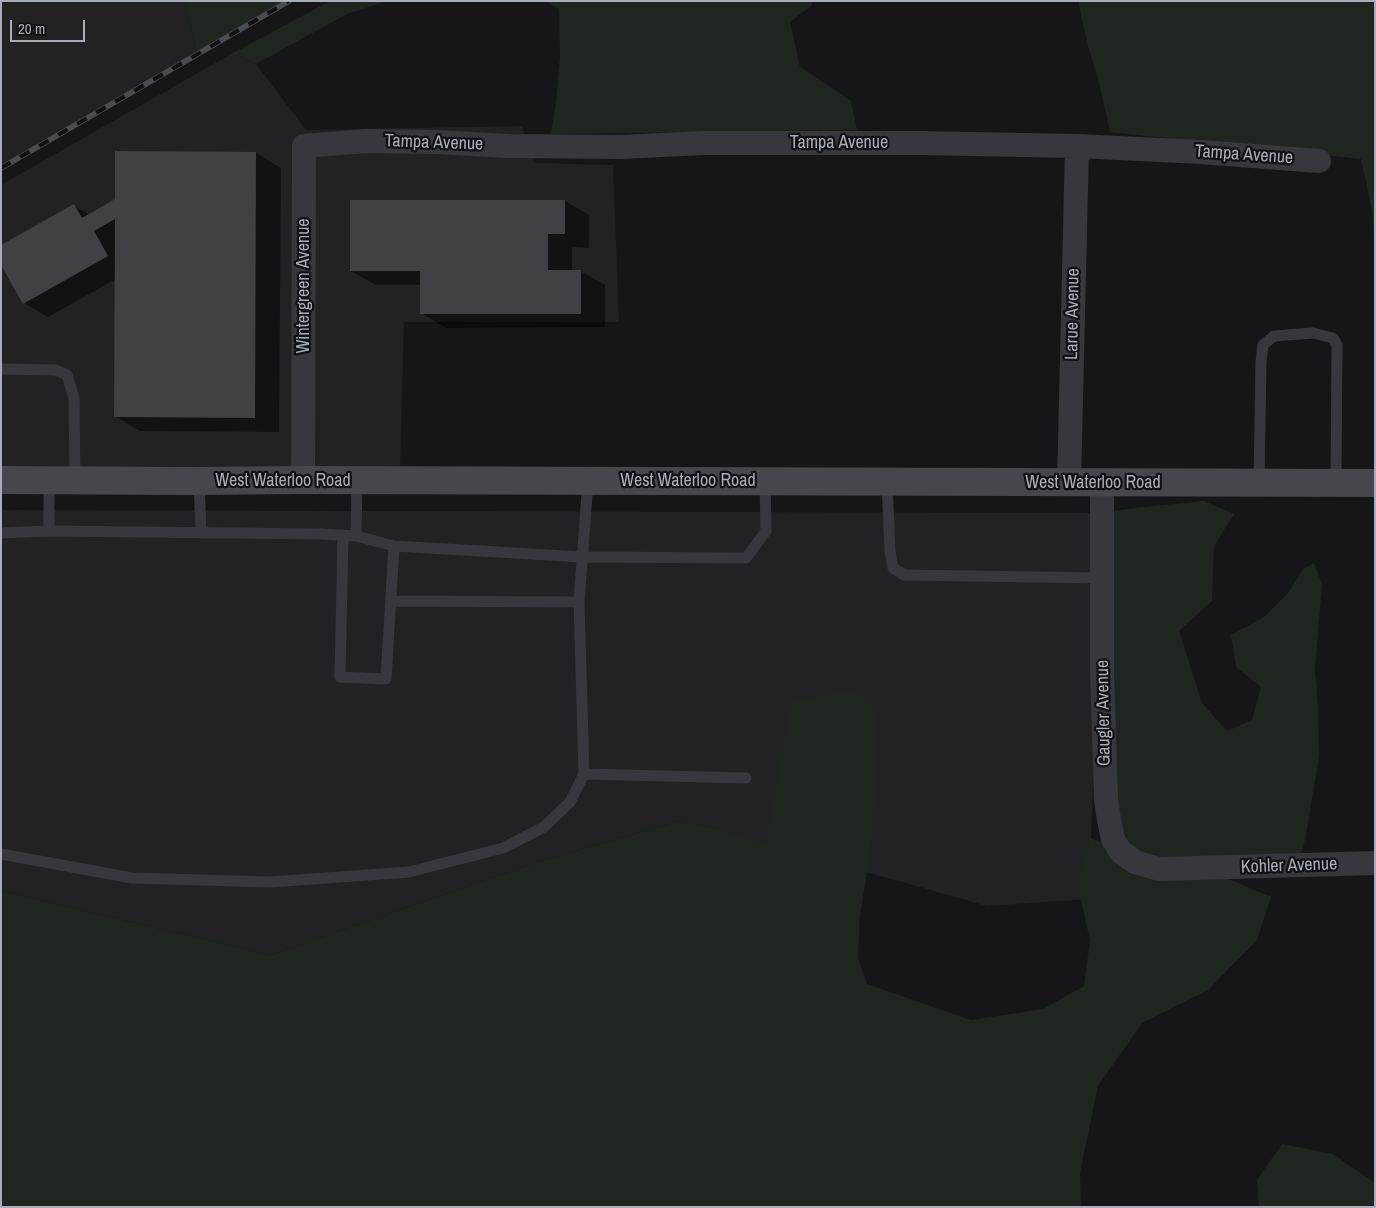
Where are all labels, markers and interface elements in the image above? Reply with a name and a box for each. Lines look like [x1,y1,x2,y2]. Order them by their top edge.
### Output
scale bar [12,10,88,42]
text: 20 m [18,18,45,39]
street label: Tampa Avenue [384,130,484,156]
street label: Tampa Avenue [790,132,888,154]
street label: Tampa Avenue [1194,141,1294,169]
street label: Wintergreen Avenue [293,218,315,354]
street label: Larue Avenue [1061,268,1085,360]
street label: West Waterloo Road [215,470,351,492]
street label: West Waterloo Road [620,470,756,492]
street label: West Waterloo Road [1025,472,1161,494]
street label: Gaugler Avenue [1092,660,1116,766]
street label: Kohler Avenue [1240,854,1338,878]

